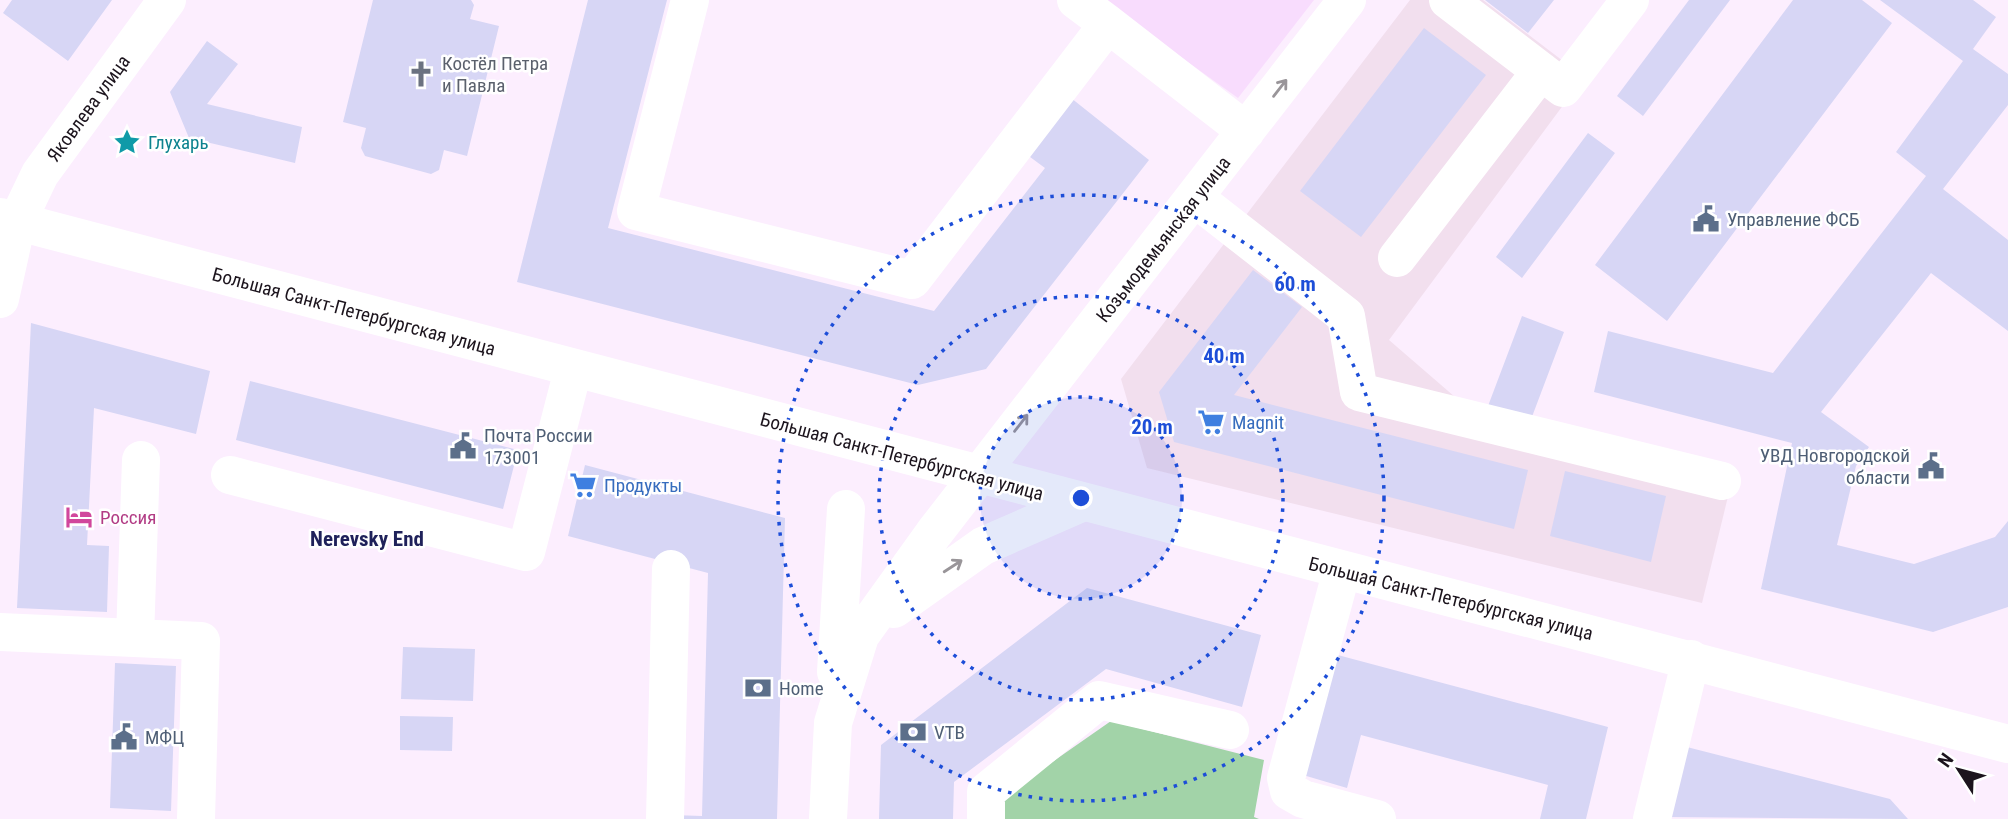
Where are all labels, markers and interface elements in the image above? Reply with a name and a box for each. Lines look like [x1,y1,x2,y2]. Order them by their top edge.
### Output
street label: Яковлева улица [42,50,135,166]
place label: Костёл Петра и Павла [442,52,548,97]
church icon: Костёл Петра и Павла [406,59,436,89]
one-way arrow [1272,79,1287,97]
place icon: Глухарь [112,127,142,157]
place label: Глухарь [148,131,209,154]
street label: Козьмодемьянская улица [1091,152,1235,327]
public building icon: Управление ФСБ [1691,204,1721,234]
place label: Управление ФСБ [1727,208,1859,231]
street label: Большая Санкт-Петербургская улица [210,263,498,360]
text: 60 m [1274,272,1316,296]
text: 40 m [1203,344,1245,368]
supermarket icon: Magnit [1196,407,1226,437]
street label: Большая Санкт-Петербургская улица [758,408,1046,505]
place label: Magnit [1232,411,1284,434]
one-way arrow [1013,414,1028,432]
text: 20 m [1131,415,1173,439]
place label: Почта России 173001 [484,424,593,469]
public building icon: Почта России 173001 [448,431,478,461]
place label: УВД Новгородской области [1760,444,1910,489]
public building icon: УВД Новгородской области [1916,451,1946,481]
supermarket icon: Продукты [568,470,598,500]
place label: Продукты [604,474,682,497]
centre of rings [1069,486,1093,510]
hotel icon: Россия [64,502,94,532]
place label: Россия [100,506,156,529]
district label: Nerevsky End [310,527,424,551]
street label: Большая Санкт-Петербургская улица [1306,552,1595,645]
one-way arrow [943,558,963,572]
bank icon: Home [743,673,773,703]
place label: Home [779,677,824,700]
bank icon: VTB [898,717,928,747]
place label: VTB [934,721,965,744]
public building icon: МФЦ [109,722,139,752]
place label: МФЦ [145,726,184,749]
north arrow [1924,735,1994,805]
text: N [1933,749,1958,772]

